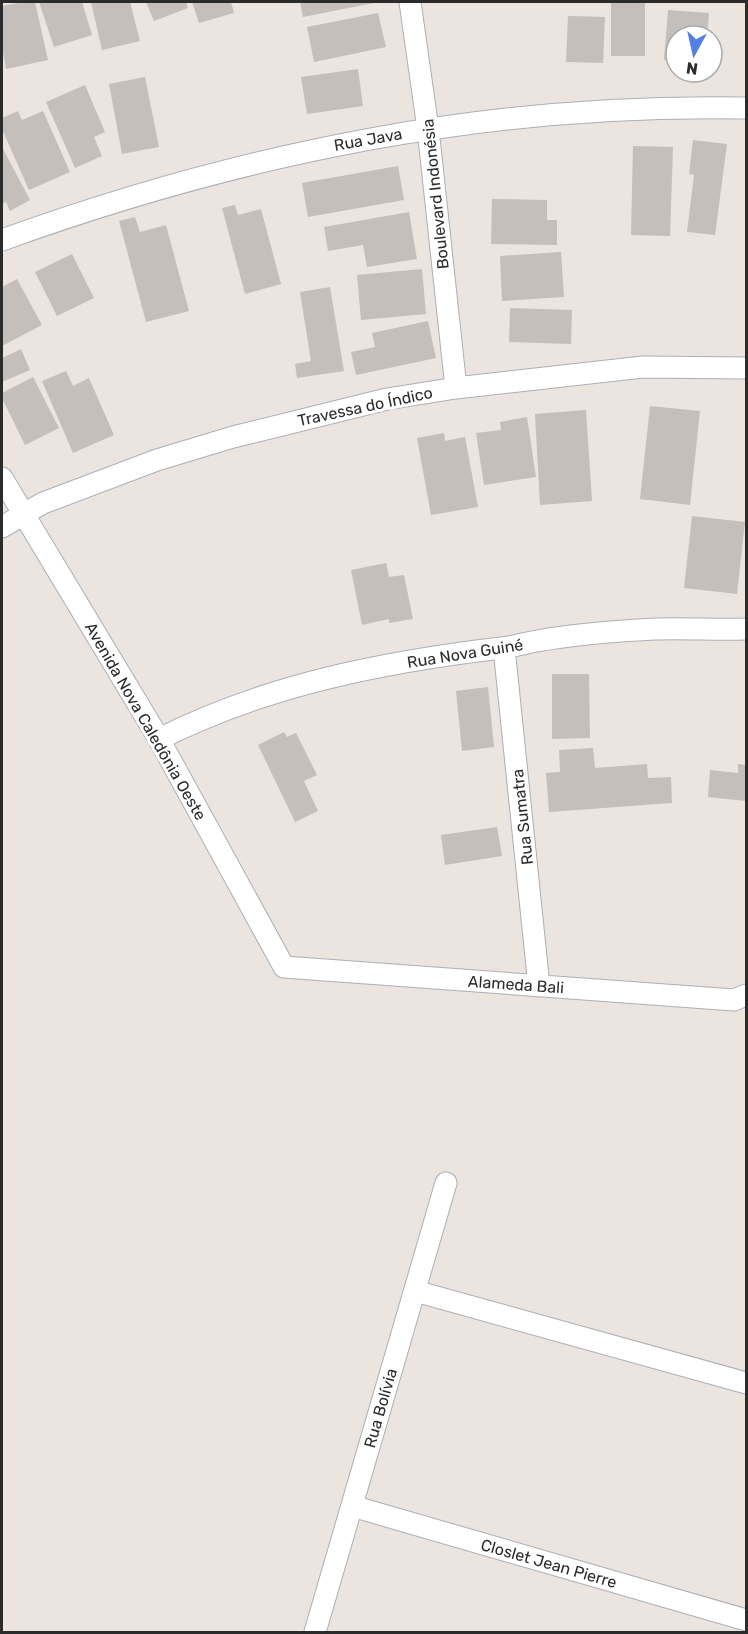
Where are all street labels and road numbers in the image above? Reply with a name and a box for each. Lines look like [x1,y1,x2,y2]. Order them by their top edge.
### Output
street label: Boulevard Indonésia [418,118,453,270]
street label: Rua Java [332,124,404,155]
street label: Travessa do Índico [296,383,434,430]
street label: Avenida Nova Caledônia Oeste [81,619,210,824]
street label: Rua Nova Guiné [406,635,524,672]
street label: Rua Sumatra [508,768,537,866]
street label: Alameda Bali [467,972,565,997]
street label: Rua Bolívia [360,1366,401,1450]
street label: Closlet Jean Pierre [479,1535,619,1592]

